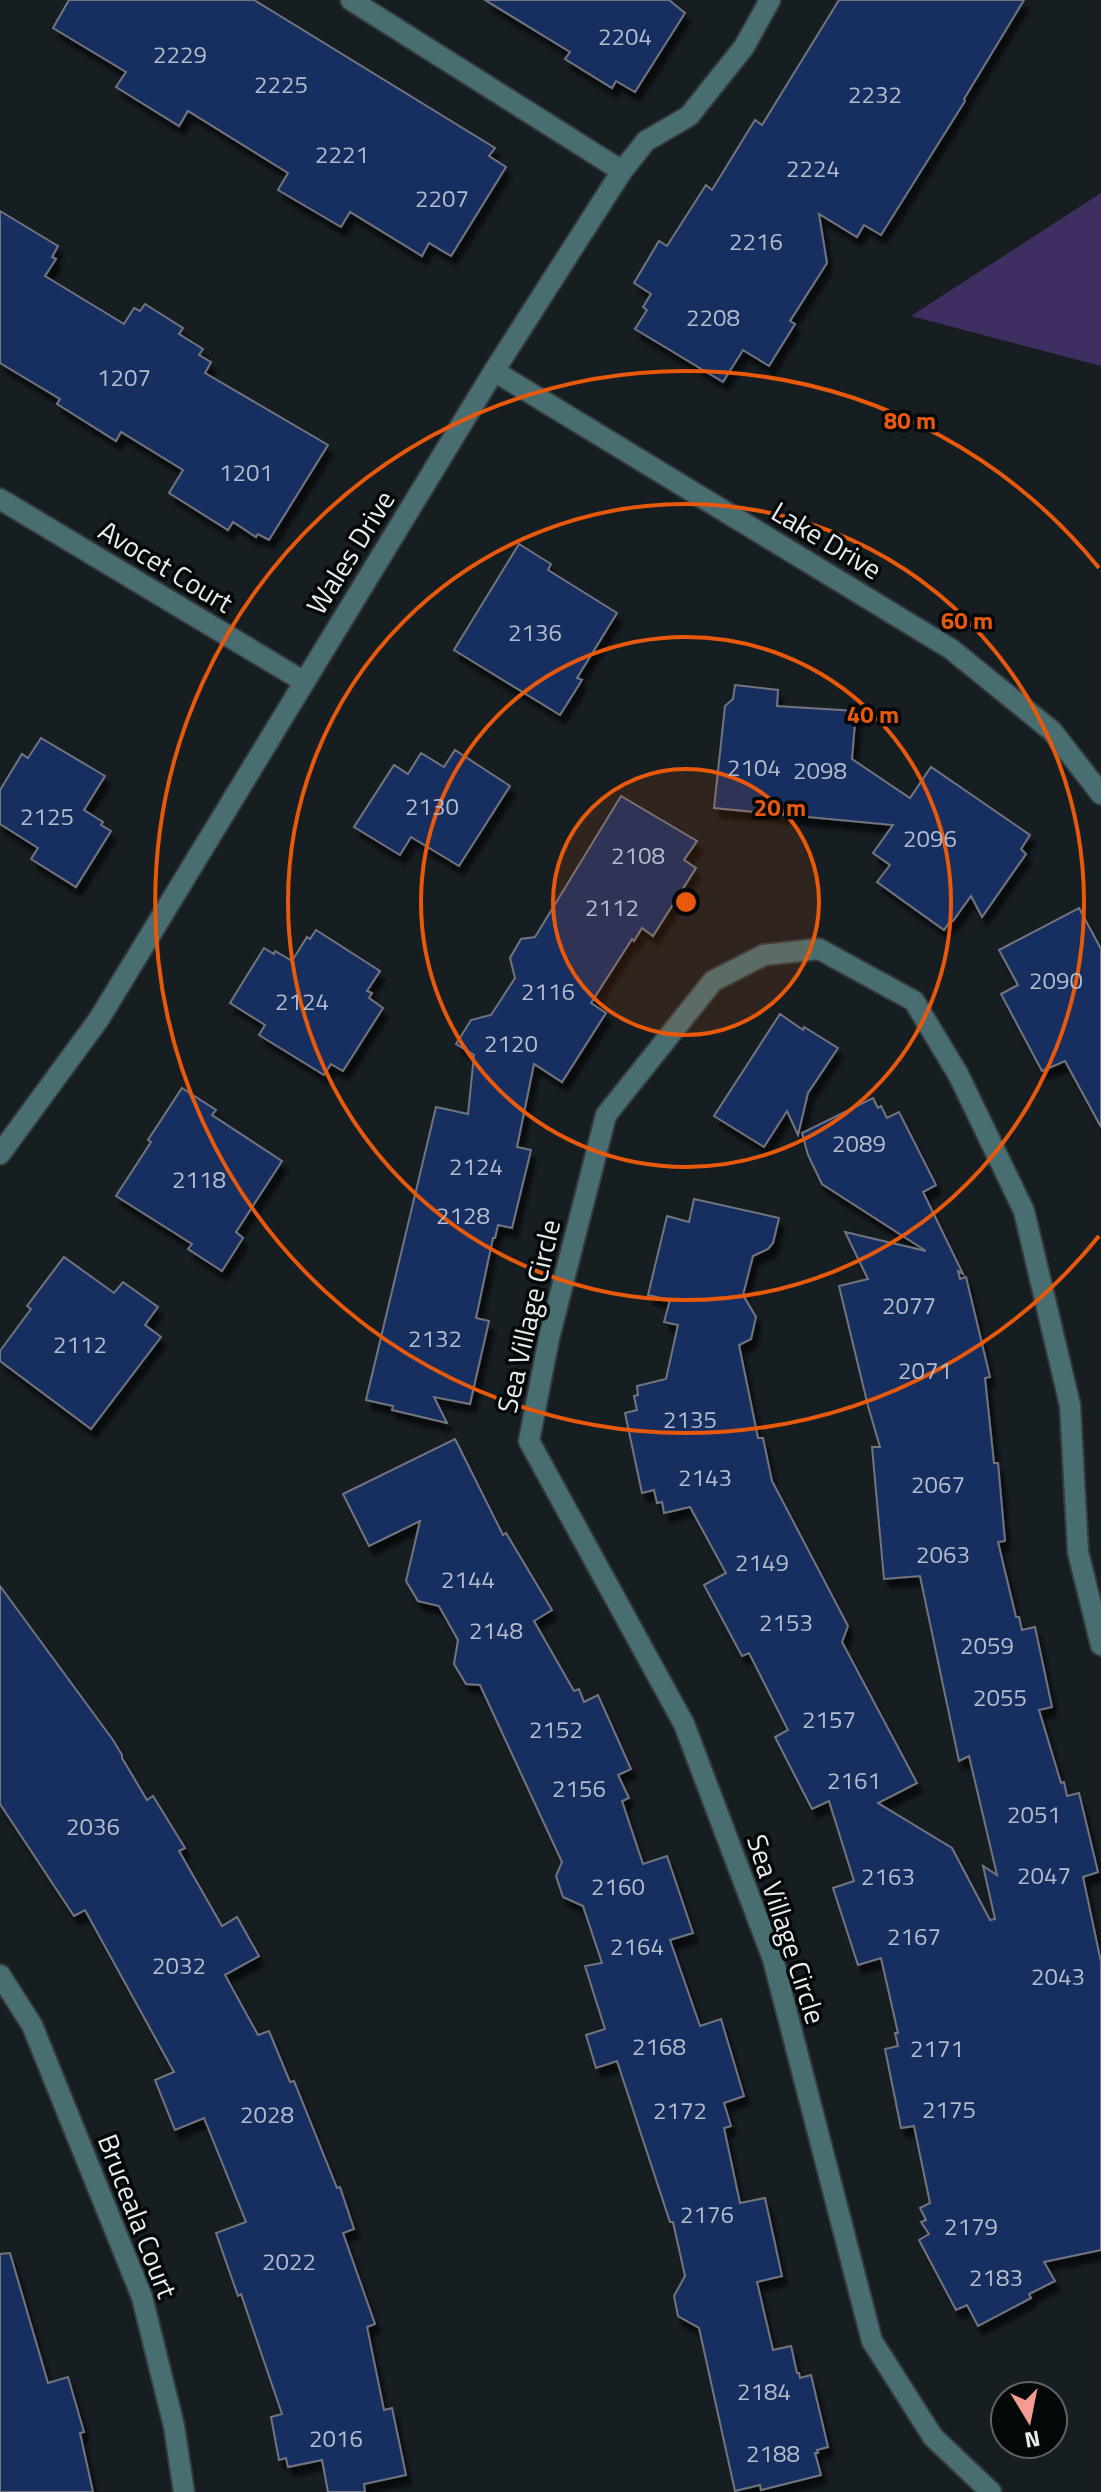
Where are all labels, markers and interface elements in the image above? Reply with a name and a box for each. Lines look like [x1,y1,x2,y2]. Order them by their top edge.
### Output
house number: 2204 [598,18,652,54]
house number: 2229 [153,36,207,72]
house number: 2225 [254,66,308,102]
house number: 2232 [848,76,902,112]
house number: 2221 [315,136,369,172]
house number: 2224 [786,150,840,186]
house number: 2207 [415,180,469,216]
house number: 2216 [729,223,783,259]
house number: 2208 [686,299,740,335]
house number: 1207 [97,359,151,395]
text: 80 m [884,402,936,438]
house number: 1201 [219,454,273,490]
street label: Wales Drive [295,481,405,623]
street label: Lake Drive [764,490,890,590]
street label: Avocet Court [90,509,242,623]
text: 60 m [941,602,993,638]
house number: 2136 [508,614,562,650]
text: 40 m [847,696,899,732]
house number: 2104 [727,749,781,785]
house number: 2098 [793,752,847,788]
house number: 2130 [405,788,459,824]
text: 20 m [754,789,806,825]
house number: 2125 [20,798,74,834]
house number: 2096 [903,820,957,856]
house number: 2108 [611,837,665,873]
centre of rings [672,888,700,916]
house number: 2112 [585,889,639,925]
house number: 2090 [1029,962,1083,998]
house number: 2116 [521,973,575,1009]
house number: 2124 [275,983,329,1019]
house number: 2120 [484,1025,538,1061]
house number: 2089 [832,1125,886,1161]
house number: 2124 [449,1148,503,1184]
house number: 2118 [172,1161,226,1197]
house number: 2128 [436,1197,490,1233]
street label: Sea Village Circle [485,1215,571,1417]
house number: 2077 [882,1287,936,1323]
house number: 2132 [408,1320,462,1356]
house number: 2112 [53,1326,107,1362]
house number: 2071 [898,1352,952,1388]
house number: 2135 [663,1401,717,1437]
house number: 2143 [678,1459,732,1495]
house number: 2067 [911,1466,965,1502]
house number: 2063 [916,1536,970,1572]
house number: 2149 [735,1544,789,1580]
house number: 2144 [441,1561,495,1597]
house number: 2153 [759,1604,813,1640]
house number: 2148 [469,1612,523,1648]
house number: 2059 [960,1627,1014,1663]
house number: 2055 [973,1679,1027,1715]
house number: 2157 [802,1701,856,1737]
house number: 2152 [529,1711,583,1747]
house number: 2161 [827,1762,881,1798]
house number: 2156 [552,1770,606,1806]
house number: 2051 [1007,1796,1061,1832]
house number: 2036 [66,1808,120,1844]
street label: Sea Village Circle [736,1829,838,2029]
house number: 2047 [1017,1857,1071,1893]
house number: 2163 [861,1858,915,1894]
house number: 2160 [591,1868,645,1904]
house number: 2167 [887,1918,941,1954]
house number: 2164 [610,1928,664,1964]
house number: 2032 [152,1947,206,1983]
house number: 2043 [1031,1958,1085,1994]
house number: 2168 [632,2028,686,2064]
house number: 2171 [910,2030,964,2066]
house number: 2175 [922,2091,976,2127]
house number: 2172 [653,2092,707,2128]
house number: 2028 [240,2096,294,2132]
street label: Bruceala Court [87,2128,189,2305]
house number: 2176 [680,2196,734,2232]
house number: 2179 [944,2208,998,2244]
house number: 2022 [262,2243,316,2279]
house number: 2183 [969,2259,1023,2295]
house number: 2184 [737,2373,791,2409]
north arrow [989,2380,1069,2460]
house number: 2016 [309,2420,363,2456]
text: N [1022,2422,1043,2458]
house number: 2188 [746,2435,800,2471]

